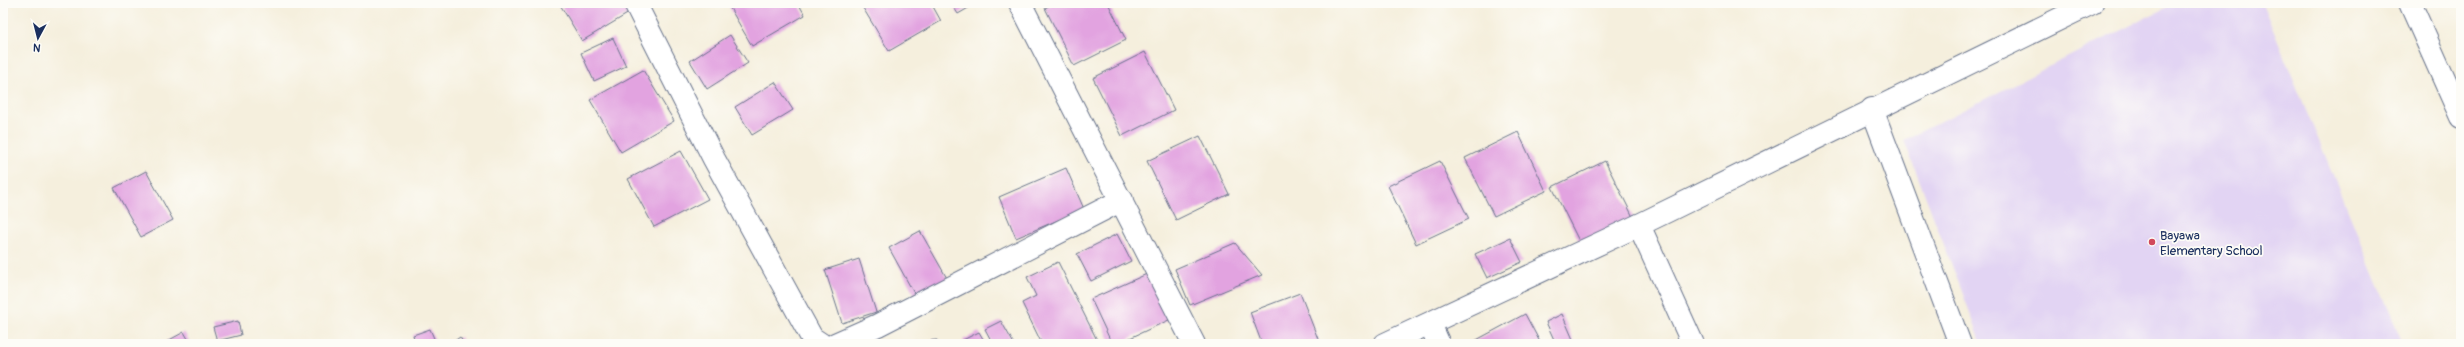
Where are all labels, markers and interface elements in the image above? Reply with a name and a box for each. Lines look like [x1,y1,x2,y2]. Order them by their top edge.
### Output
north arrow [18,18,58,58]
text: N [32,40,41,54]
place label: Bayawa Elementary School [2160,228,2263,259]
marker: Bayawa Elementary School [2147,237,2157,247]

